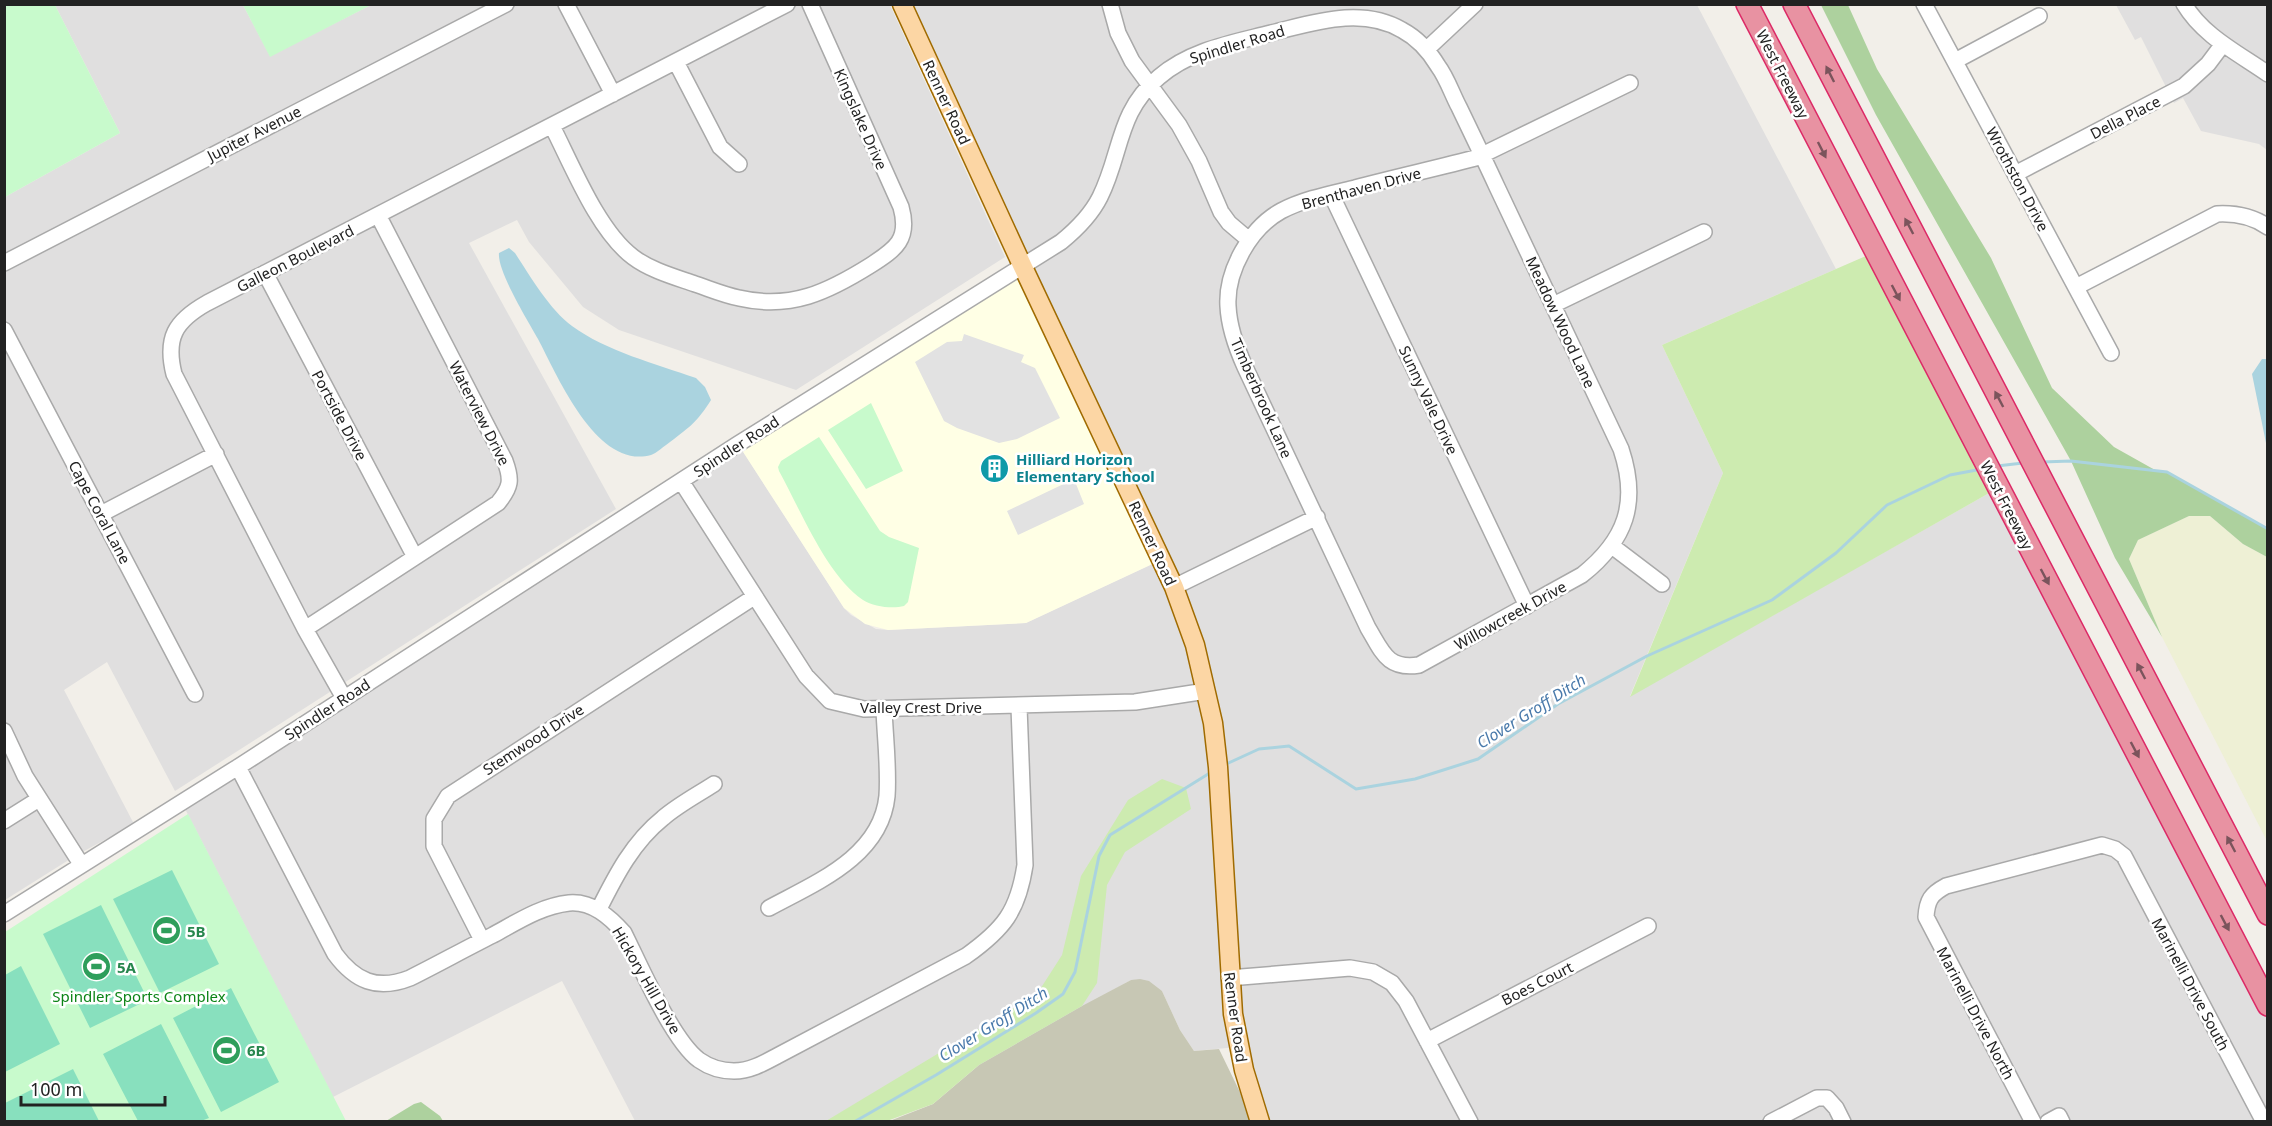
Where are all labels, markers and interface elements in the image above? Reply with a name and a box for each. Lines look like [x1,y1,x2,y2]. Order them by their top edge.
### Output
street label: Spindler Road [1187,20,1287,68]
street label: West Freeway [1752,26,1814,122]
street label: Renner Road [919,57,975,147]
street label: Kingslake Drive [830,65,892,173]
one-way arrow [1825,65,1835,82]
street label: Della Place [2086,91,2164,143]
street label: Jupiter Avenue [202,101,304,166]
street label: Wrothston Drive [1982,123,2054,235]
one-way arrow [1817,141,1827,158]
street label: Brenthaven Drive [1299,162,1423,214]
one-way arrow [1904,217,1914,234]
street label: Galleon Boulevard [233,220,357,296]
street label: Meadow Wood Lane [1522,253,1600,391]
one-way arrow [1892,284,1901,301]
street label: Timberbrook Lane [1227,335,1297,461]
street label: Sunny Vale Drive [1395,342,1463,458]
street label: Waterview Drive [445,357,515,469]
street label: Portside Drive [308,366,372,464]
one-way arrow [1994,390,2004,407]
street label: Spindler Road [689,411,783,481]
place label: Hilliard Horizon Elementary School [1016,449,1155,486]
building icon: Hilliard Horizon Elementary School [979,452,1011,484]
street label: Cape Coral Lane [64,457,136,567]
street label: West Freeway [1976,457,2038,553]
street label: Renner Road [1125,498,1181,588]
one-way arrow [2040,569,2050,586]
street label: Willowcreek Drive [1450,576,1570,654]
one-way arrow [2136,662,2146,679]
water label: Clover Groff Ditch [1472,669,1590,753]
street label: Spindler Road [280,674,374,744]
street label: Valley Crest Drive [860,697,982,717]
street label: Stemwood Drive [479,699,587,779]
one-way arrow [2130,742,2140,759]
one-way arrow [2226,835,2236,852]
street label: Marinelli Drive South [2148,914,2234,1054]
sports icon: 5B [150,915,182,947]
one-way arrow [2220,915,2230,932]
place label: 5B [187,921,206,941]
street label: Hickory Hill Drive [608,923,686,1037]
street label: Marinelli Drive North [1933,943,2019,1083]
sports icon: 5A [80,951,112,983]
street label: Boes Court [1498,956,1577,1010]
place label: 5A [117,957,137,977]
street label: Renner Road [1220,971,1252,1063]
water label: Clover Groff Ditch [934,982,1052,1066]
park label: Spindler Sports Complex [52,986,226,1006]
sports icon: 6B [210,1034,242,1066]
place label: 6B [247,1040,266,1060]
scale bar [21,1069,165,1107]
text: 100 m [30,1077,82,1101]

